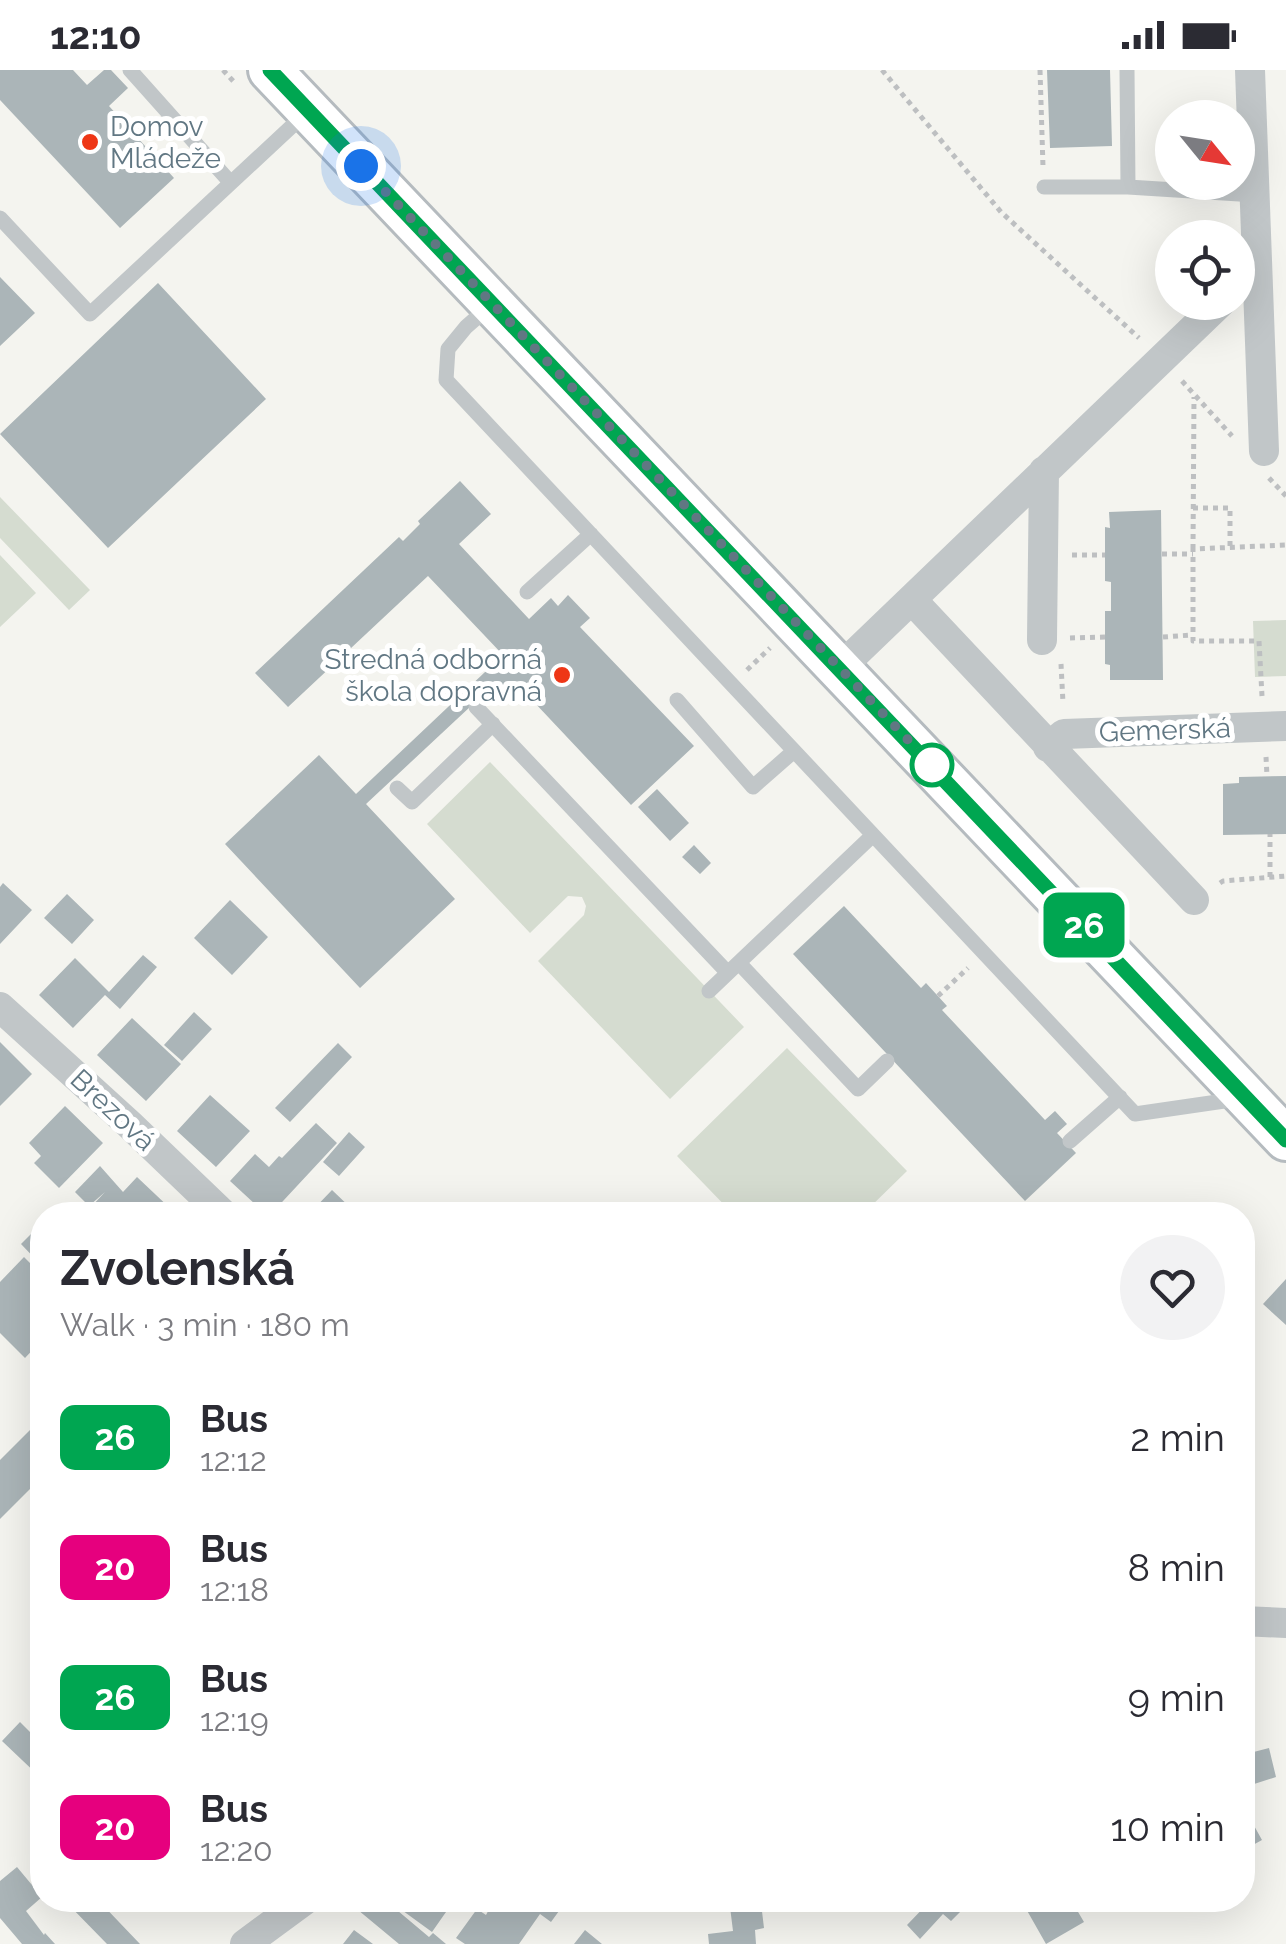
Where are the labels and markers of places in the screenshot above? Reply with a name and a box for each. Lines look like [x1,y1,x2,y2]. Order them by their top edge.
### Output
place label: Domov Mládeže [110,110,221,175]
marker: Domov Mládeže [79,131,101,153]
place label: Stredná odborná škola dopravná [324,643,542,708]
marker: Stredná odborná škola dopravná [551,664,573,686]
unlabelled marker [911,744,953,786]

